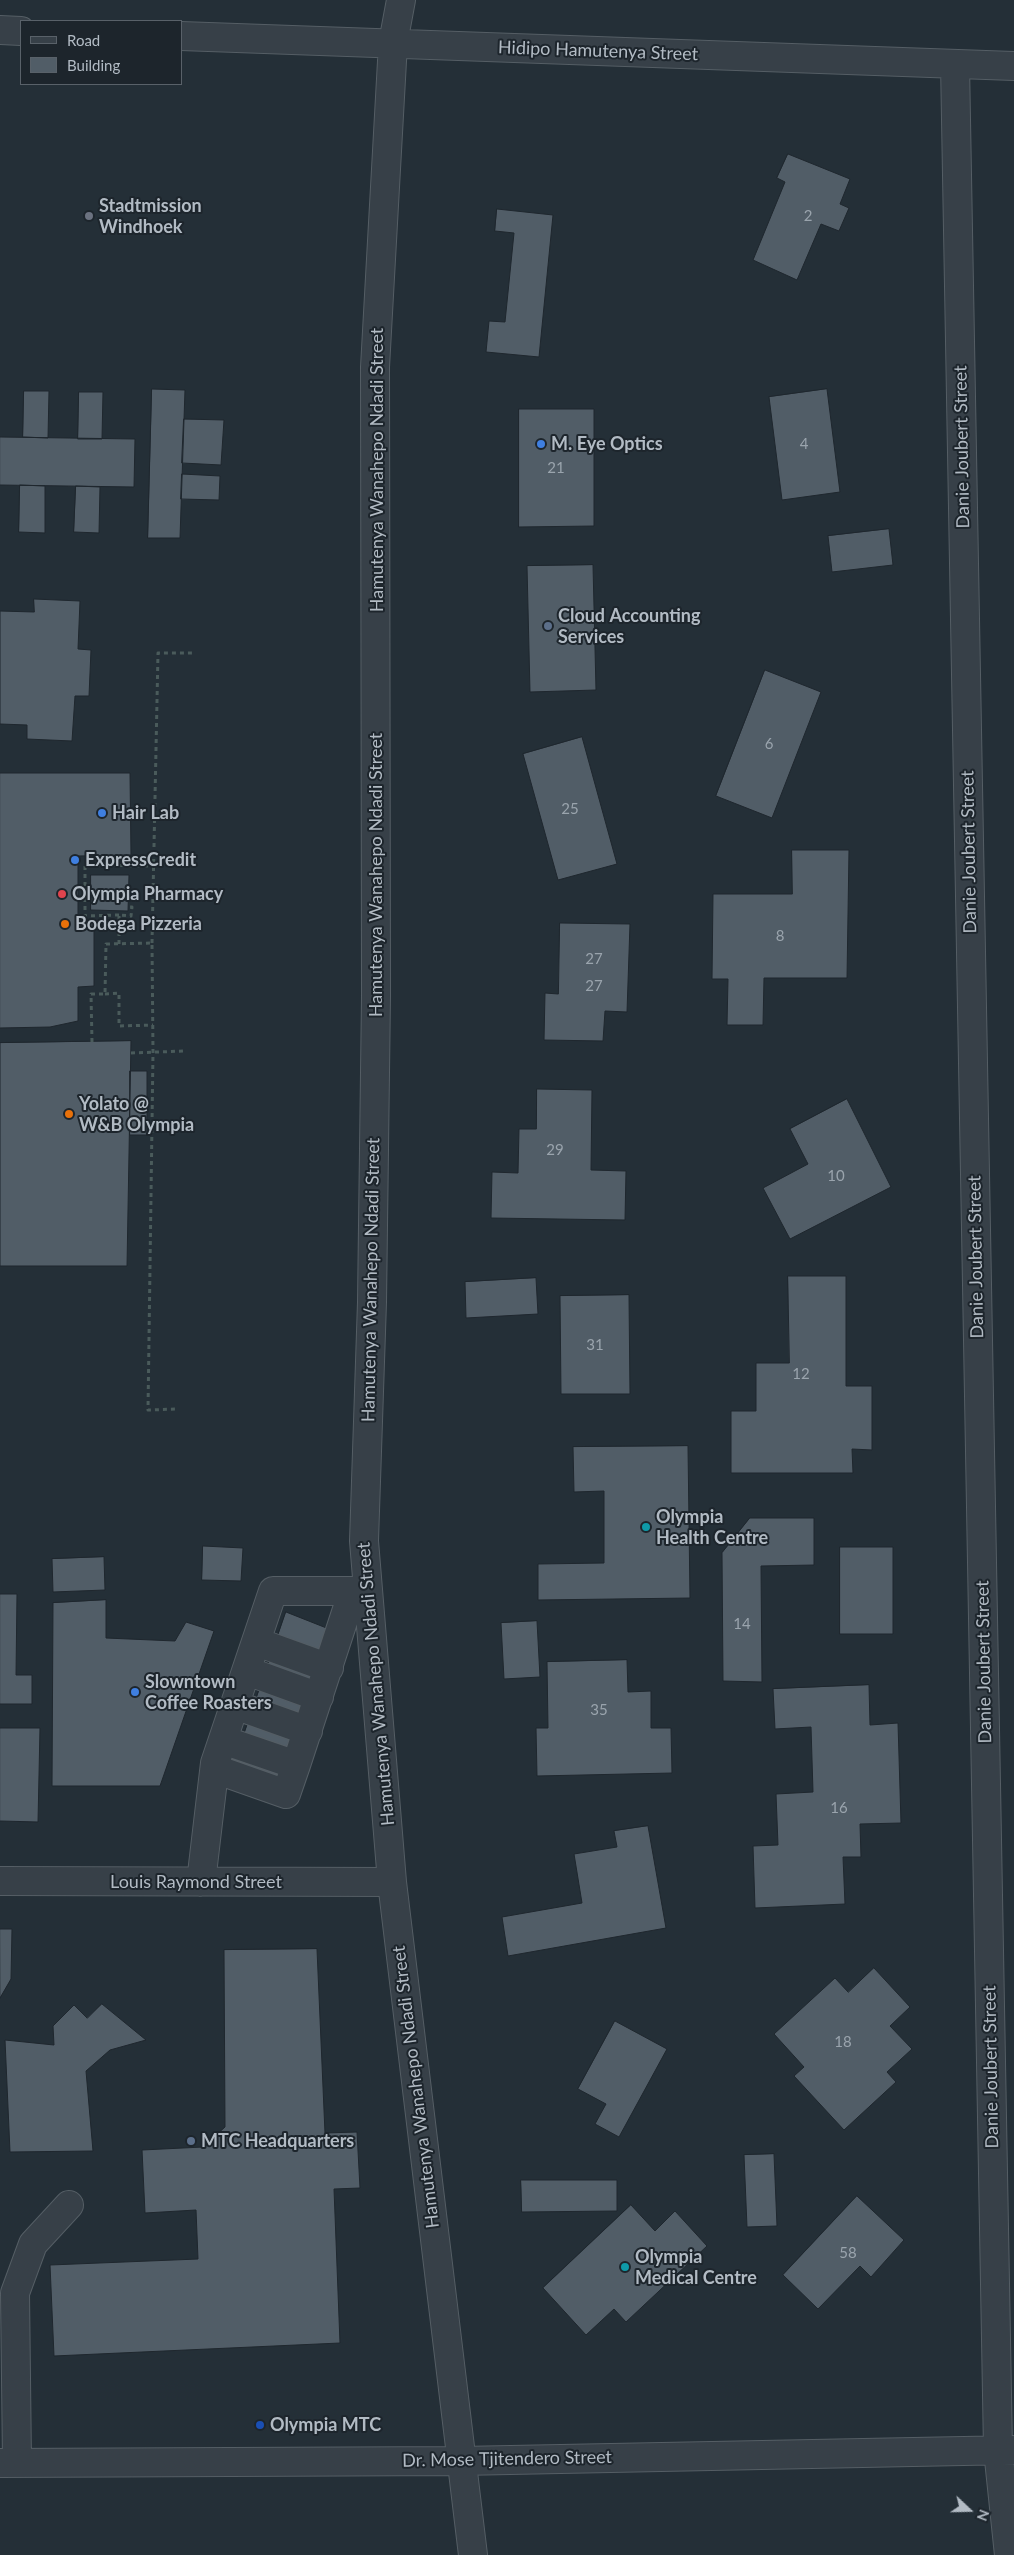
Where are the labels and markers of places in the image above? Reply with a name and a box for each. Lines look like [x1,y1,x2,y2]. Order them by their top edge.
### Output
place label: Stadtmission Windhoek [99,195,202,238]
marker: Stadtmission Windhoek [83,210,95,222]
place label: M. Eye Optics [551,433,663,455]
marker: M. Eye Optics [535,438,547,450]
place label: Cloud Accounting Services [558,605,701,648]
marker: Cloud Accounting Services [542,620,554,632]
place label: Hair Lab [112,802,179,824]
marker: Hair Lab [96,807,108,819]
place label: ExpressCredit [85,849,196,871]
marker: ExpressCredit [69,854,81,866]
place label: Olympia Pharmacy [72,883,223,905]
marker: Olympia Pharmacy [56,888,68,900]
place label: Bodega Pizzeria [75,913,202,935]
marker: Bodega Pizzeria [59,918,71,930]
place label: Yolato @ W&B Olympia [79,1093,194,1136]
marker: Yolato @ W&B Olympia [63,1108,75,1120]
place label: Olympia Health Centre [656,1506,768,1548]
marker: Olympia Health Centre [640,1521,652,1533]
place label: Slowntown Coffee Roasters [145,1671,272,1714]
marker: Slowntown Coffee Roasters [129,1686,141,1698]
place label: MTC Headquarters [201,2130,354,2152]
marker: MTC Headquarters [185,2135,197,2147]
place label: Olympia Medical Centre [635,2246,757,2288]
marker: Olympia Medical Centre [619,2261,631,2273]
place label: Olympia MTC [270,2414,381,2436]
marker: Olympia MTC [254,2419,266,2431]

